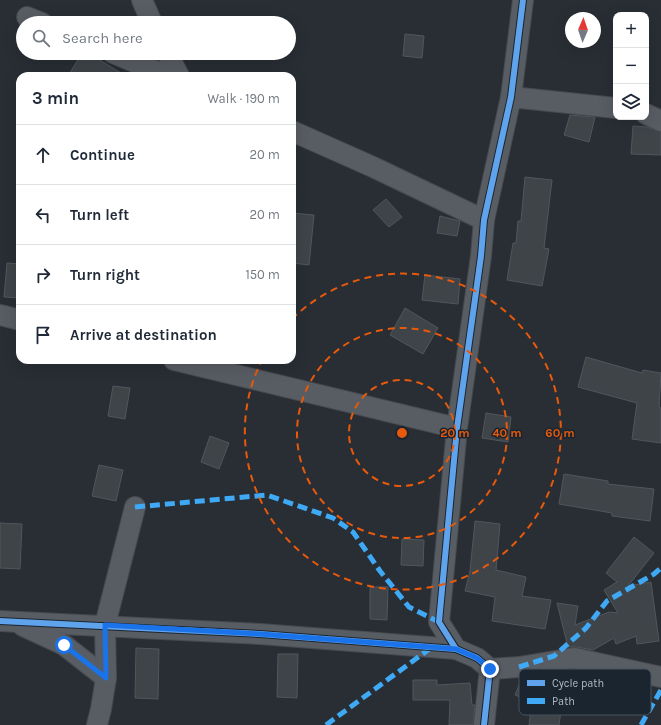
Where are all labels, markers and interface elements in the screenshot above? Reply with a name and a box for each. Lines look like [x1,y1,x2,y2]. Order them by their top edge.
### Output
north arrow [565,12,601,48]
map controls [613,12,649,120]
button: + [613,12,649,48]
search box [16,16,296,60]
icon: search [30,27,52,49]
text: Search here [62,29,143,47]
button: − [613,48,649,84]
button: layers [613,84,649,120]
text: 3 min [32,88,79,108]
text: Walk · 190 m [207,91,280,106]
icon: ahead [32,144,54,166]
text: Continue [70,146,135,164]
text: 20 m [250,147,280,162]
icon: left [32,204,54,226]
text: Turn left [70,206,129,224]
text: 20 m [250,207,280,222]
icon: right [32,264,54,286]
text: Turn right [70,266,140,284]
text: 150 m [245,267,280,282]
icon: arrive [32,324,54,346]
text: Arrive at destination [70,326,217,344]
centre of rings [395,426,409,440]
text: 20 m [440,426,470,440]
text: 40 m [492,426,522,440]
text: 60 m [545,426,575,440]
route start [55,636,73,654]
route end [481,660,499,678]
legend [519,669,651,715]
text: Cycle path [552,677,604,690]
text: Path [552,695,575,708]

